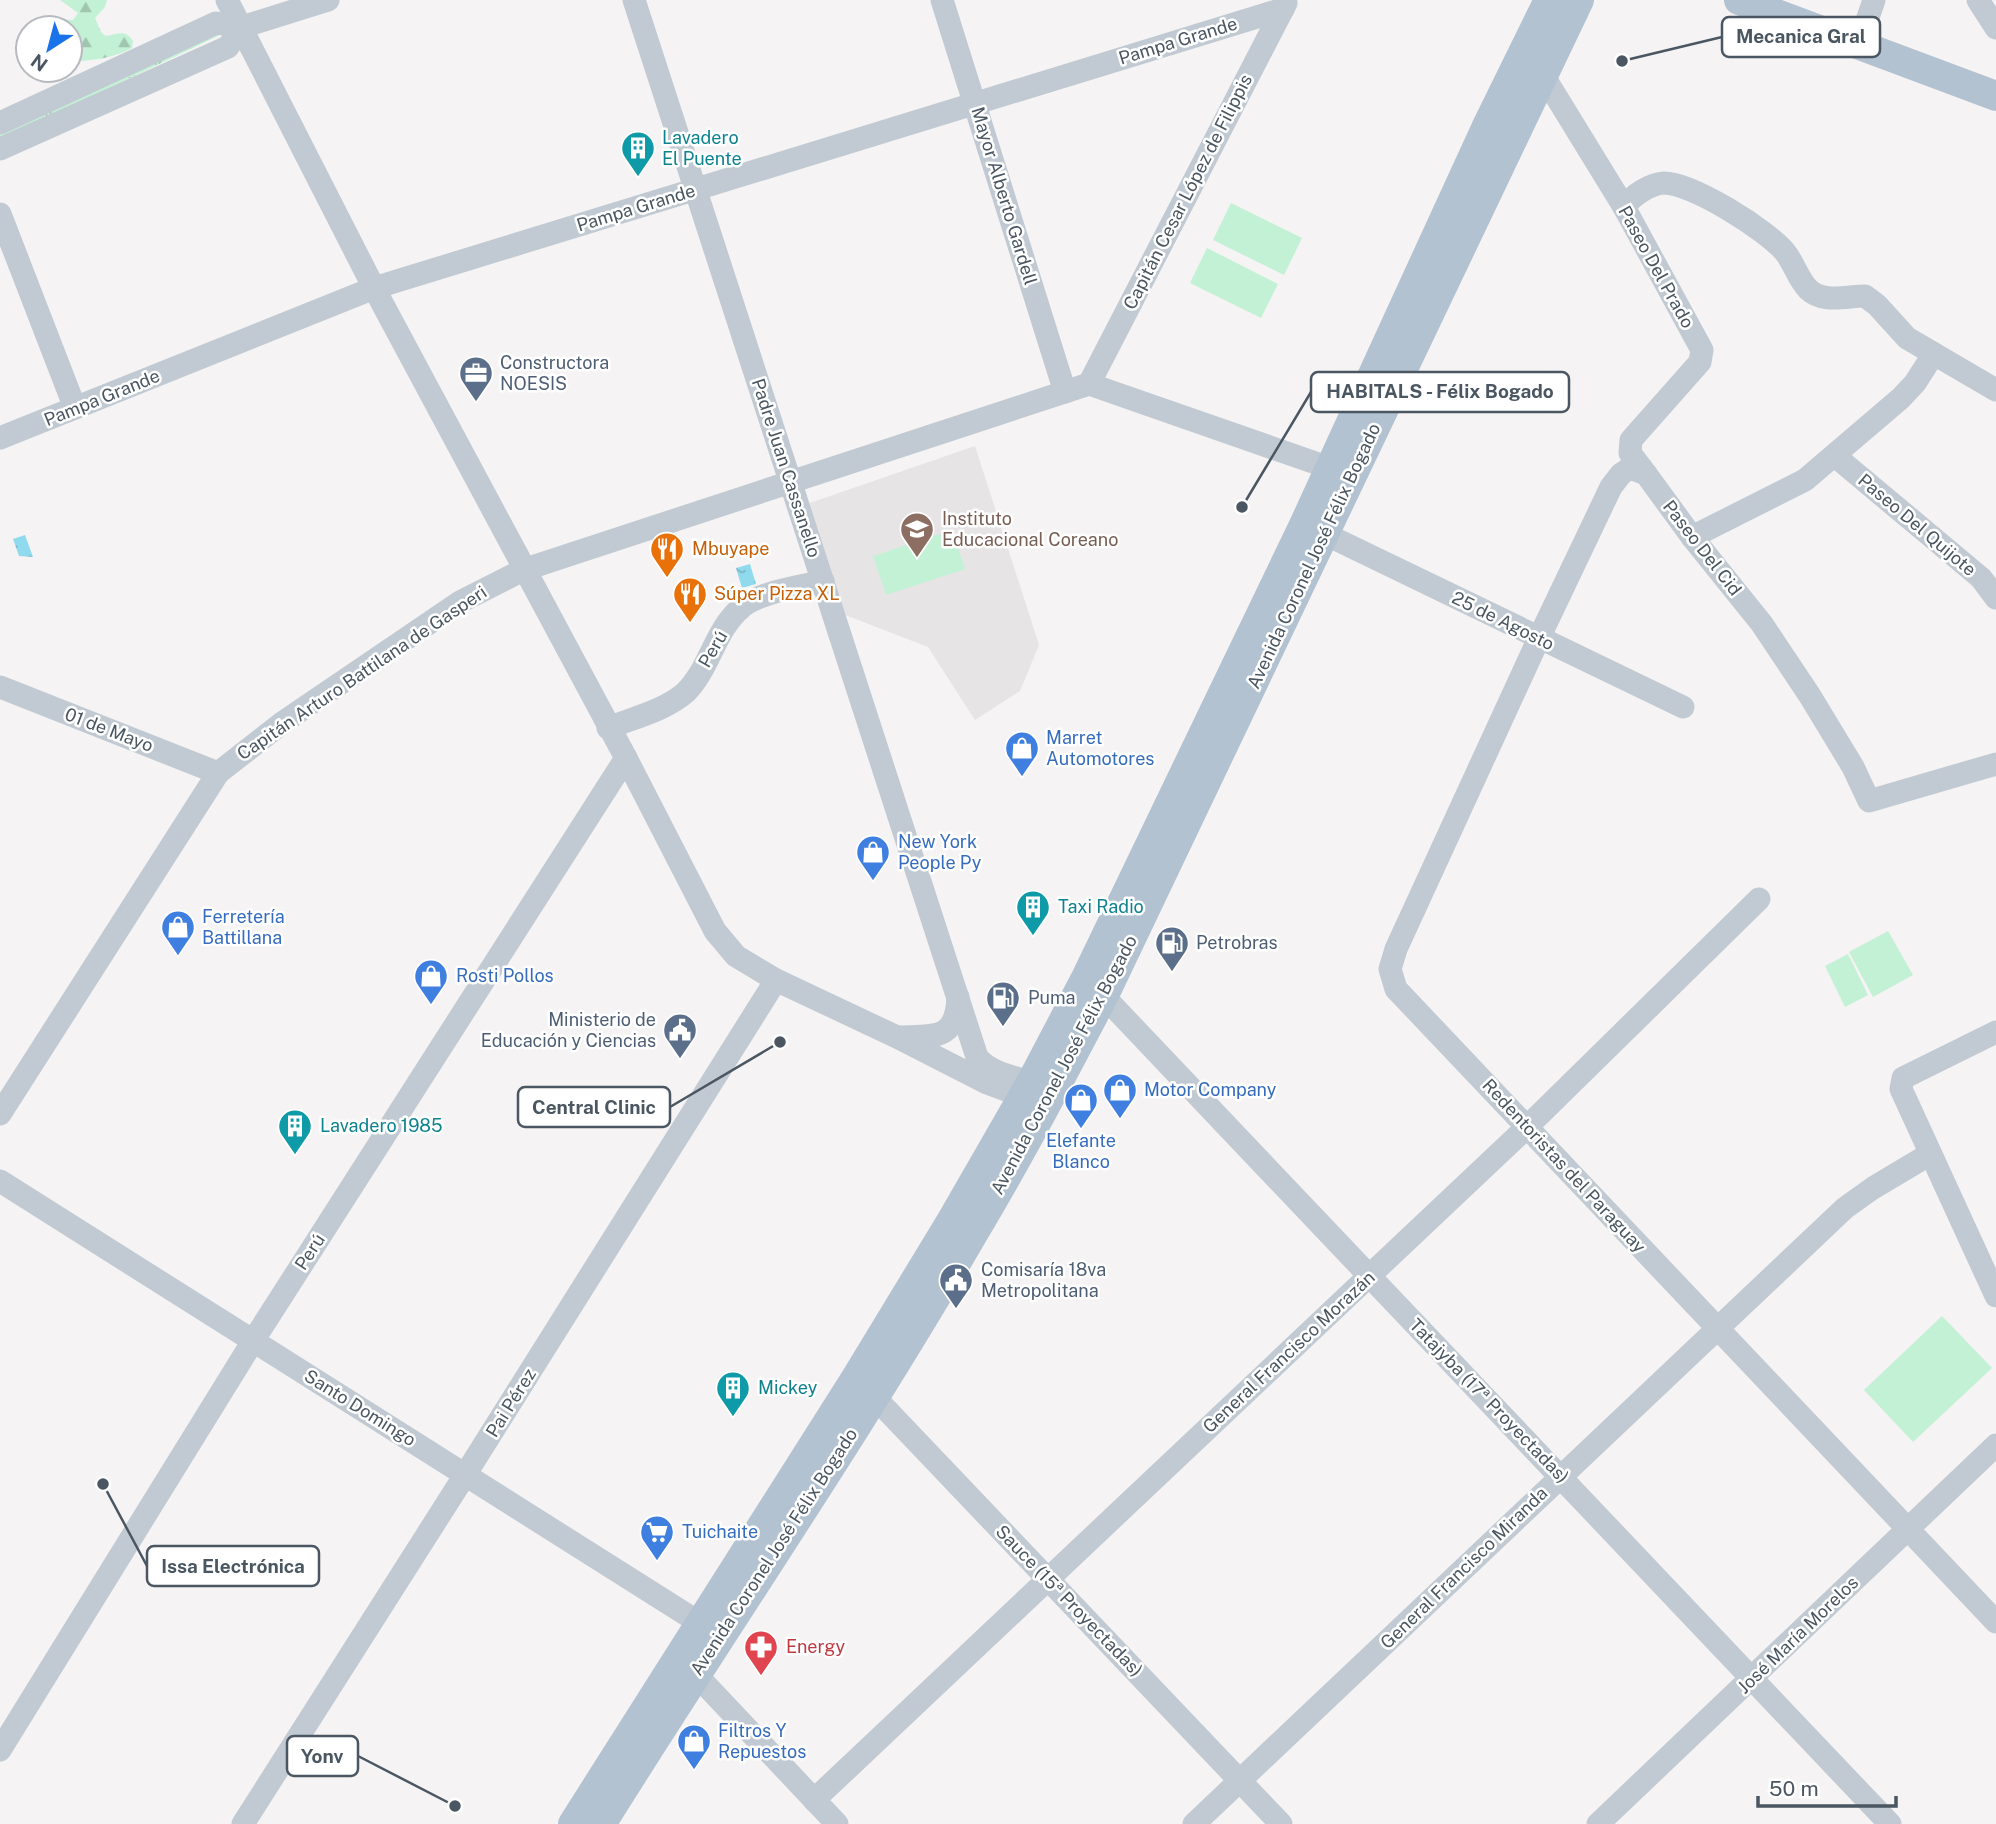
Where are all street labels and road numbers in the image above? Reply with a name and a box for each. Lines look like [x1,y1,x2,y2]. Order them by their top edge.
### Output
street label: Pampa Grande [1116,13,1240,69]
street label: Capitán Cesar López de Filippis [1119,71,1256,313]
street label: Mayor Alberto Gardell [967,104,1042,287]
street label: Pampa Grande [574,180,698,236]
street label: Paseo Del Prado [1614,202,1699,332]
street label: Pampa Grande [41,365,163,430]
street label: Padre Juan Cassanello [748,376,825,560]
street label: Avenida Coronel José Félix Bogado [1243,420,1384,692]
street label: Paseo Del Quijote [1854,469,1981,580]
street label: Paseo Del Cid [1659,496,1746,599]
street label: Capitán Arturo Battilana de Gasperi [233,581,490,764]
street label: 25 de Agosto [1449,587,1558,654]
street label: Perú [694,627,731,671]
street label: 01 de Mayo [62,703,156,756]
street label: Avenida Coronel José Félix Bogado [986,932,1141,1198]
street label: Redentoristas del Paraguay [1478,1075,1651,1257]
street label: Perú [290,1230,329,1274]
street label: General Francisco Morazán [1198,1266,1379,1437]
street label: Tatajyba (17ª Proyectadas) [1405,1314,1573,1487]
street label: Pai Pérez [481,1364,540,1441]
street label: Santo Domingo [301,1365,420,1450]
street label: Avenida Coronel José Félix Bogado [686,1424,861,1679]
street label: General Francisco Miranda [1376,1482,1551,1653]
street label: Sauce (15ª Proyectadas) [992,1521,1147,1681]
street label: José María Morelos [1733,1572,1862,1698]

